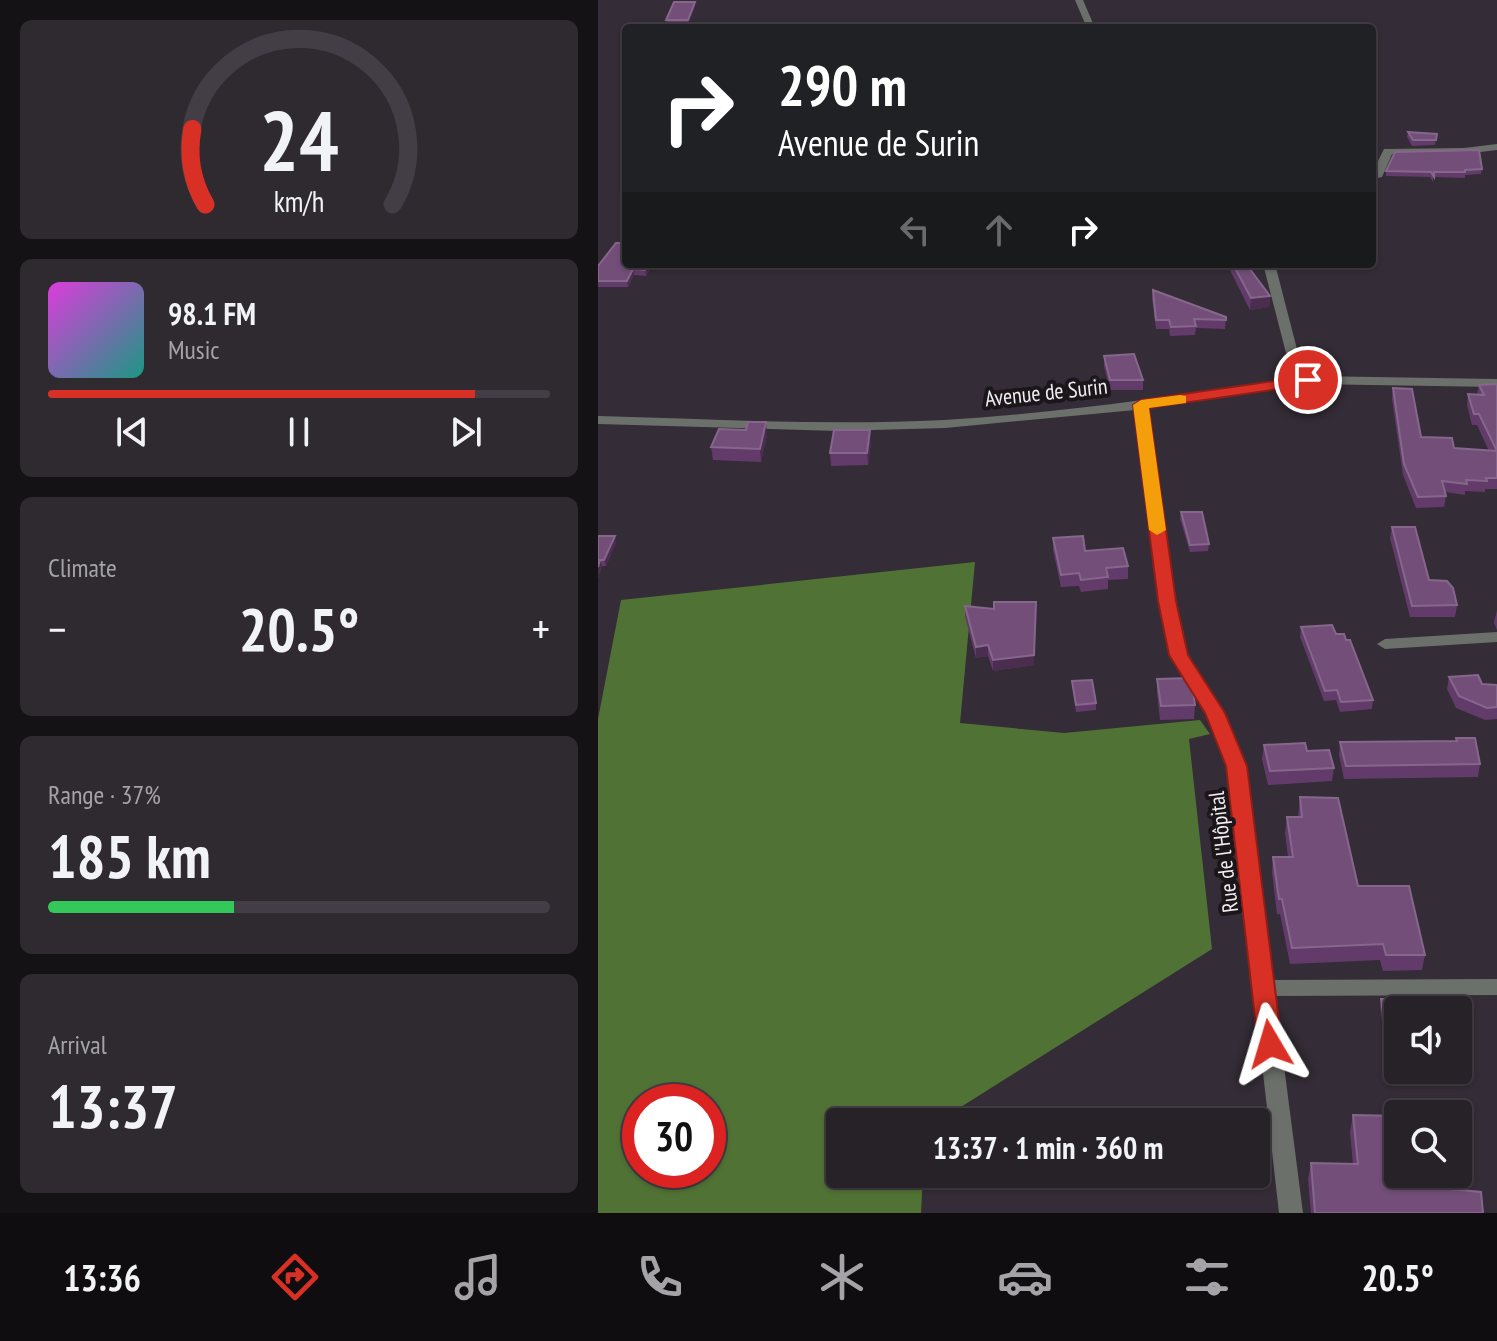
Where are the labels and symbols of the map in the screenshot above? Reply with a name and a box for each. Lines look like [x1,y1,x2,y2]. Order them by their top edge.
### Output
pin [1274,346,1342,414]
street label: Avenue de Surin [983,372,1109,412]
street label: Rue de l'Hôpital [1202,789,1244,914]
position arrow [1228,1002,1312,1086]
speed limit sign: 30 [622,1084,726,1188]

